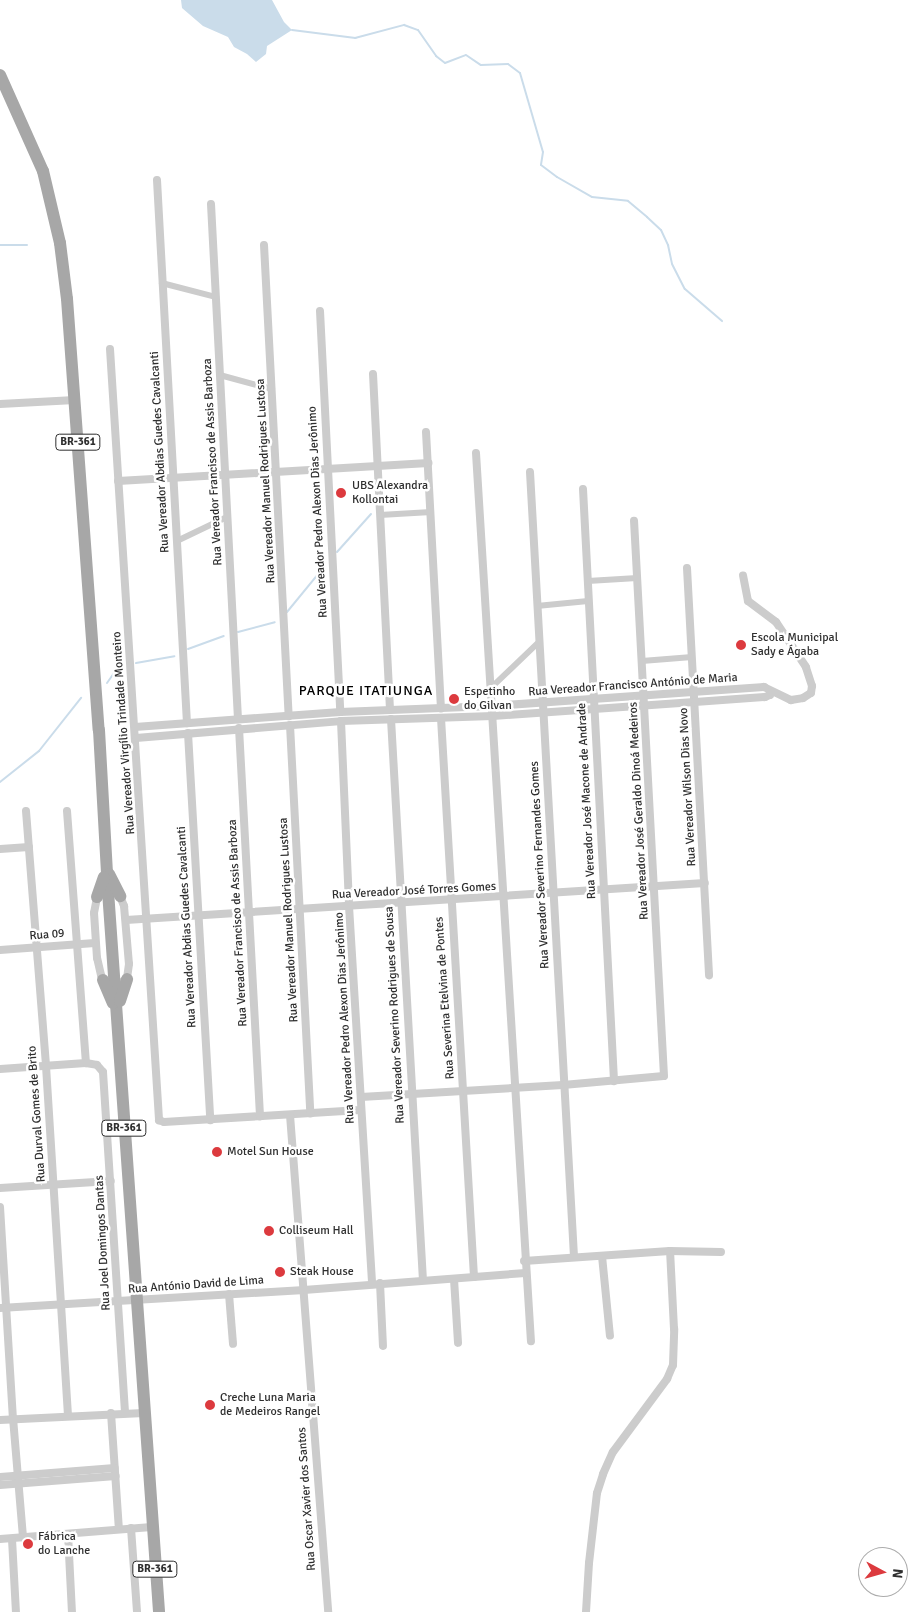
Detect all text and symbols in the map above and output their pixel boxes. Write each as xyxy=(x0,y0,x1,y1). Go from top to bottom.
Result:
street label: Rua Vereador Abdias Guedes Cavalcanti xyxy=(148,351,172,553)
street label: Rua Vereador Francisco de Assis Barboza xyxy=(200,358,226,566)
street label: Rua Vereador Manuel Rodrigues Lustosa xyxy=(253,378,279,584)
street label: Rua Vereador Pedro Alexon Dias Jerônimo xyxy=(305,406,331,618)
road number: BR-361 xyxy=(54,434,102,451)
place label: UBS Alexandra Kollontai xyxy=(352,479,428,507)
marker: UBS Alexandra Kollontai xyxy=(334,486,348,500)
street label: Rua Vereador Virgílio Trindade Monteiro xyxy=(110,631,138,835)
place label: Escola Municipal Sady e Ágaba xyxy=(751,631,838,659)
marker: Escola Municipal Sady e Ágaba xyxy=(735,639,747,651)
street label: Rua Vereador Francisco António de Maria xyxy=(528,671,738,699)
district label: PARQUE ITATIUNGA xyxy=(297,683,435,699)
place label: Espetinho do Gilvan xyxy=(464,685,515,713)
marker: Espetinho do Gilvan xyxy=(448,693,460,705)
street label: Rua Vereador José Macone de Andrade xyxy=(575,702,599,900)
street label: Rua Vereador José Geraldo Dinoá Medeiros xyxy=(626,702,652,920)
street label: Rua Vereador Wilson Dias Novo xyxy=(677,707,699,867)
street label: Rua Vereador Severino Fernandes Gomes xyxy=(527,761,553,969)
street label: Rua Vereador Manuel Rodrigues Lustosa xyxy=(276,817,302,1023)
street label: Rua Vereador Francisco de Assis Barboza xyxy=(225,819,251,1027)
street label: Rua Vereador Abdias Guedes Cavalcanti xyxy=(175,826,199,1028)
street label: Rua Vereador José Torres Gomes xyxy=(332,880,496,902)
street label: Rua Vereador Severino Rodrigues de Sousa xyxy=(382,906,408,1124)
street label: Rua Vereador Pedro Alexon Dias Jerônimo xyxy=(332,912,358,1124)
street label: Rua Severina Etelvina de Pontes xyxy=(432,916,458,1080)
street label: Rua 09 xyxy=(29,926,65,944)
street label: Rua Durval Gomes de Brito xyxy=(25,1045,49,1183)
road number: BR-361 xyxy=(100,1120,148,1136)
place label: Motel Sun House xyxy=(227,1145,314,1159)
marker: Motel Sun House xyxy=(211,1146,223,1158)
street label: Rua Joel Domingos Dantas xyxy=(92,1175,114,1311)
place label: Colliseum Hall xyxy=(279,1224,354,1238)
marker: Colliseum Hall xyxy=(263,1225,275,1237)
place label: Steak House xyxy=(290,1265,354,1279)
marker: Steak House xyxy=(274,1266,286,1278)
street label: Rua António David de Lima xyxy=(128,1273,264,1297)
place label: Creche Luna Maria de Medeiros Rangel xyxy=(220,1391,320,1419)
marker: Creche Luna Maria de Medeiros Rangel xyxy=(204,1399,216,1411)
street label: Rua Oscar Xavier dos Santos xyxy=(295,1427,319,1571)
place label: Fábrica do Lanche xyxy=(38,1530,90,1558)
marker: Fábrica do Lanche xyxy=(22,1538,34,1550)
north arrow xyxy=(858,1547,908,1597)
road number: BR-361 xyxy=(131,1560,179,1578)
text: N xyxy=(888,1568,906,1579)

